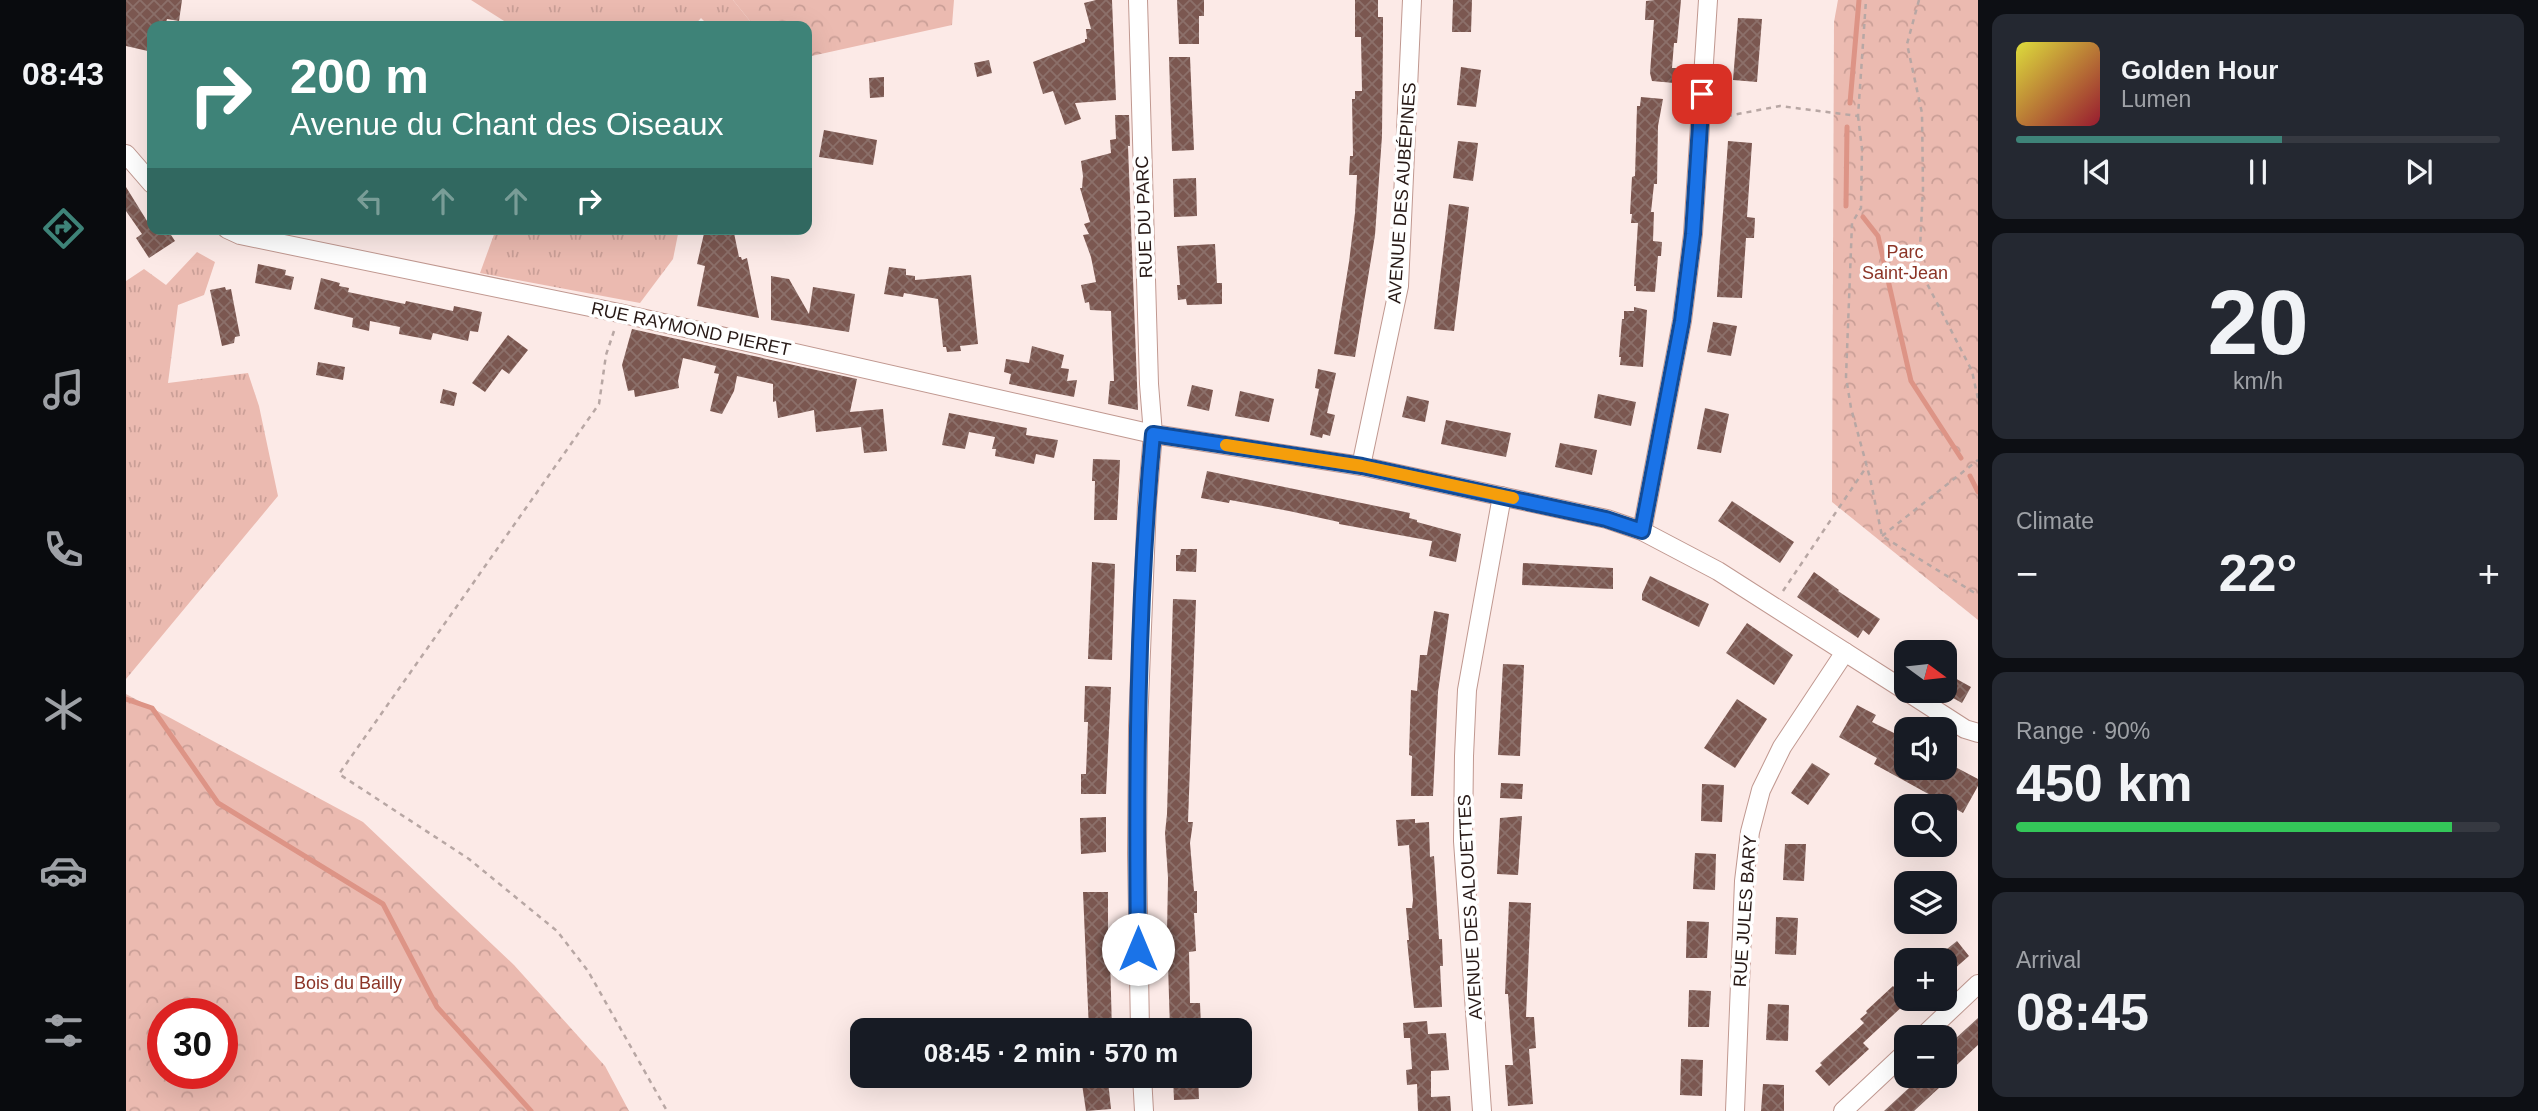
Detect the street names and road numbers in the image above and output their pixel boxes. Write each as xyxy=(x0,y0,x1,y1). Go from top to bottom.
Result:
street label: AVENUE DES AUBÉPINES xyxy=(1384,82,1420,304)
street label: RUE DU PARC xyxy=(1132,155,1156,279)
street label: RUE RAYMOND PIERET xyxy=(589,298,793,360)
street label: AVENUE DES ALOUETTES xyxy=(1454,794,1486,1020)
street label: RUE JULES BARY xyxy=(1730,834,1760,988)

